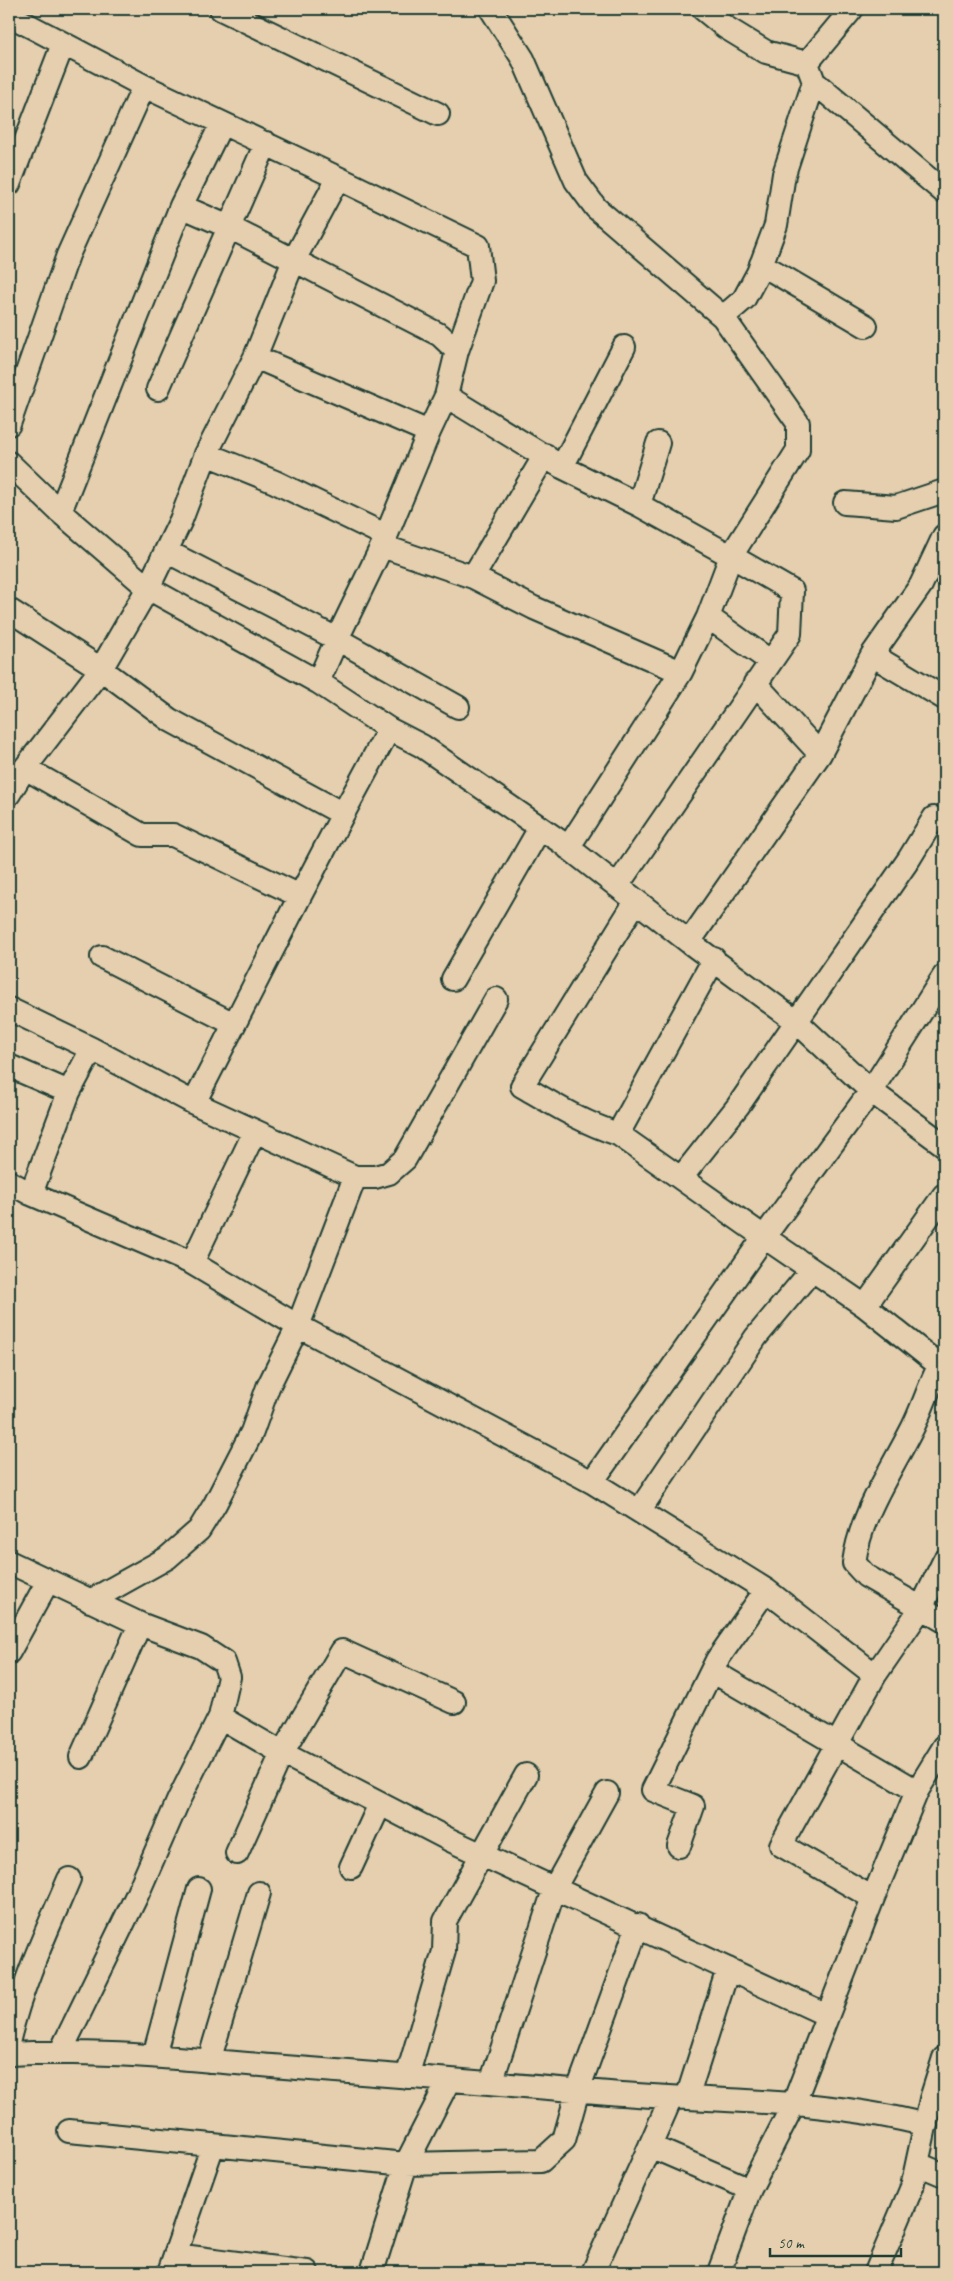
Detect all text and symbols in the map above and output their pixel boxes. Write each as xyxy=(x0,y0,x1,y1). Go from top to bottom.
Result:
scale bar xyxy=(770,2226,902,2258)
text: 50 m xyxy=(778,2234,805,2253)

